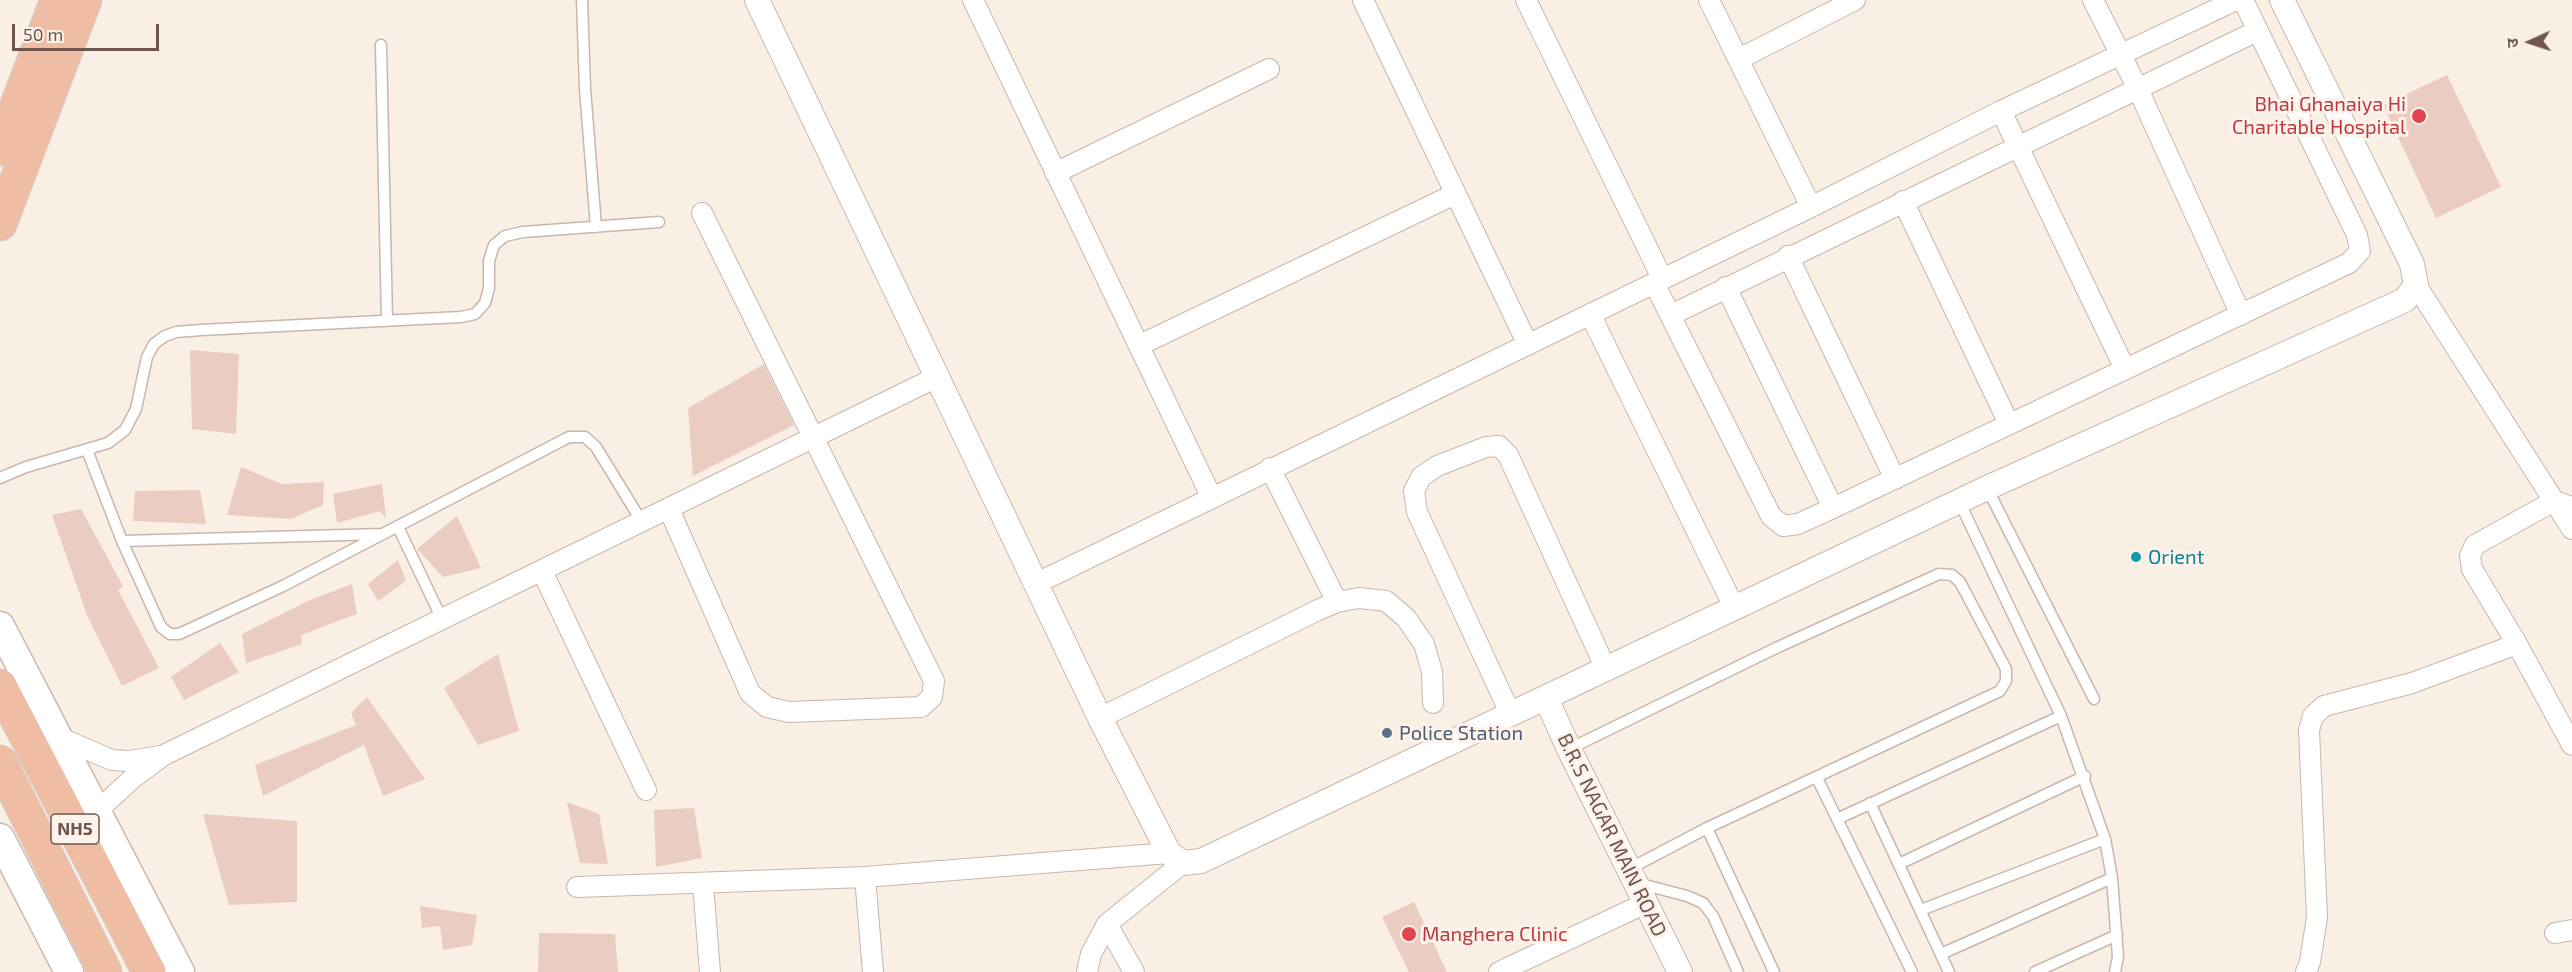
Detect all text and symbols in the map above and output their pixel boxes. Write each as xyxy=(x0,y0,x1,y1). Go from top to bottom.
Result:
scale bar xyxy=(15,12,162,50)
north arrow xyxy=(2500,12,2560,72)
text: 50 m xyxy=(23,23,63,45)
text: उ xyxy=(2502,38,2521,48)
place label: Bhai Ghanaiya Hi Charitable Hospital xyxy=(2232,92,2406,139)
marker: Bhai Ghanaiya Hi Charitable Hospital xyxy=(2410,107,2428,125)
place label: Orient xyxy=(2148,545,2204,569)
marker: Orient xyxy=(2129,550,2143,564)
place label: Police Station xyxy=(1399,721,1523,745)
marker: Police Station xyxy=(1380,726,1394,740)
street label: B.R.S NAGAR MAIN ROAD xyxy=(1552,730,1672,940)
road number: NH5 xyxy=(51,814,99,844)
place label: Manghera Clinic xyxy=(1422,922,1568,946)
marker: Manghera Clinic xyxy=(1400,925,1418,943)

